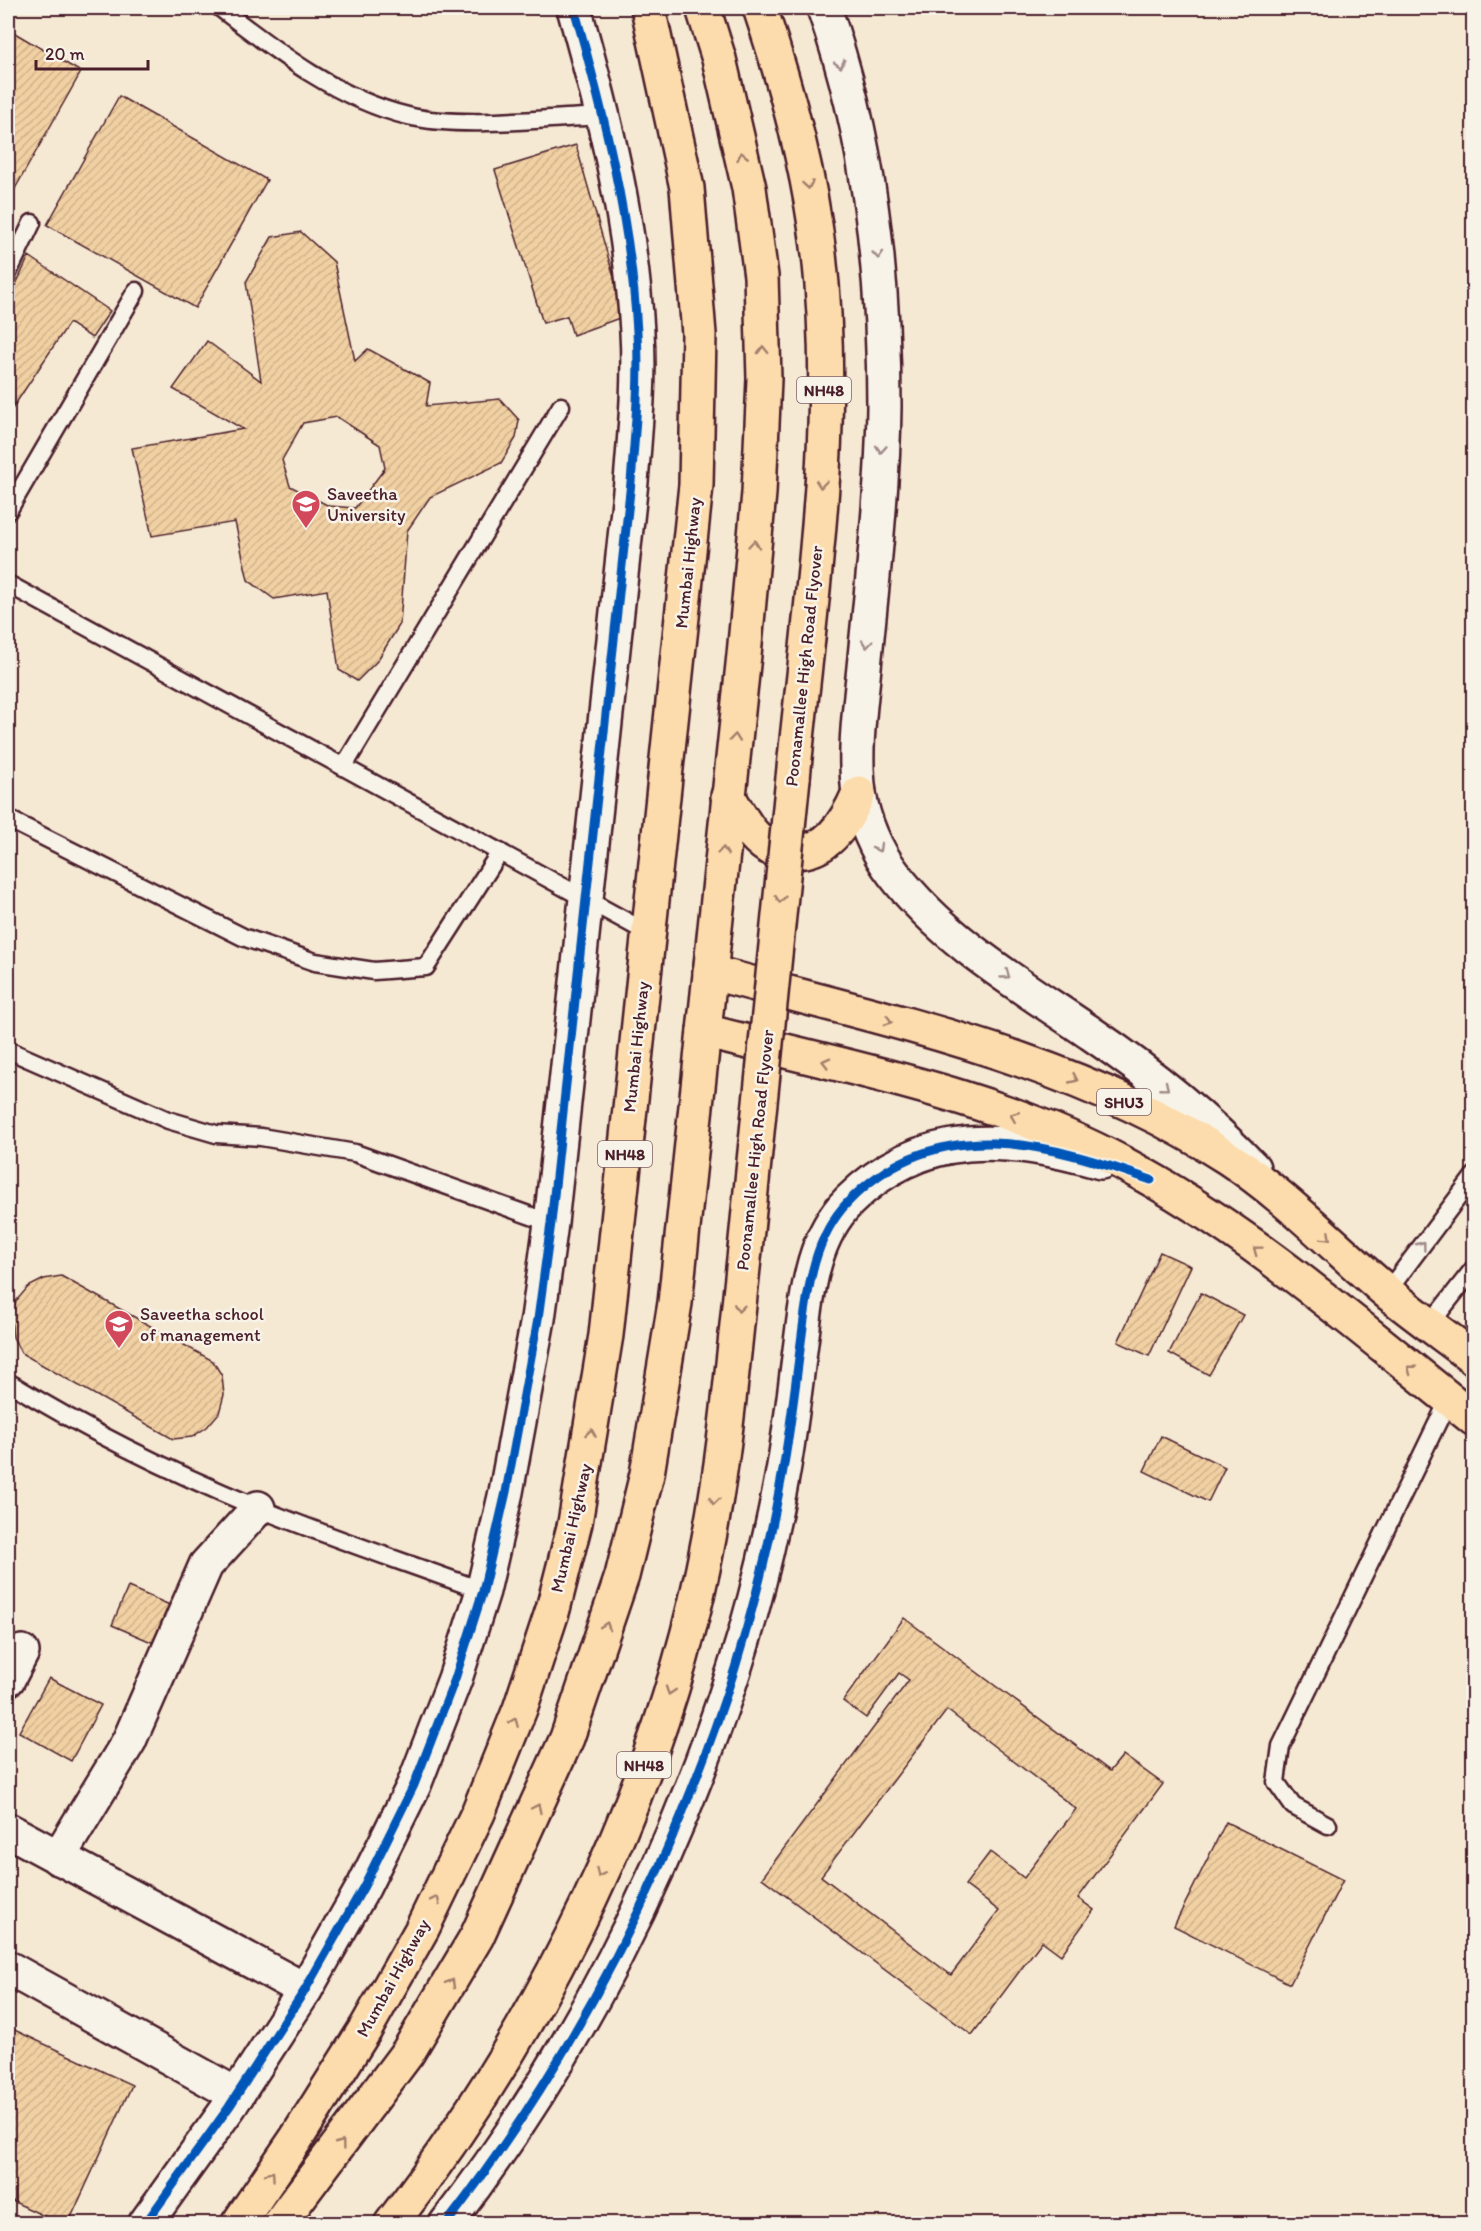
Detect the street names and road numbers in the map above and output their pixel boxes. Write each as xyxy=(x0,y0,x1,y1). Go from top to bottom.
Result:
road number: NH48 xyxy=(797,377,851,403)
street label: Mumbai Highway xyxy=(670,496,706,630)
street label: Poonamallee High Road Flyover xyxy=(780,544,828,788)
street label: Mumbai Highway xyxy=(618,980,654,1114)
street label: Poonamallee High Road Flyover xyxy=(731,1028,779,1272)
road number: SHU3 xyxy=(1097,1089,1151,1115)
road number: NH48 xyxy=(598,1141,652,1167)
street label: Mumbai Highway xyxy=(545,1461,597,1595)
road number: NH48 xyxy=(617,1752,671,1778)
street label: Mumbai Highway xyxy=(351,1915,435,2041)

